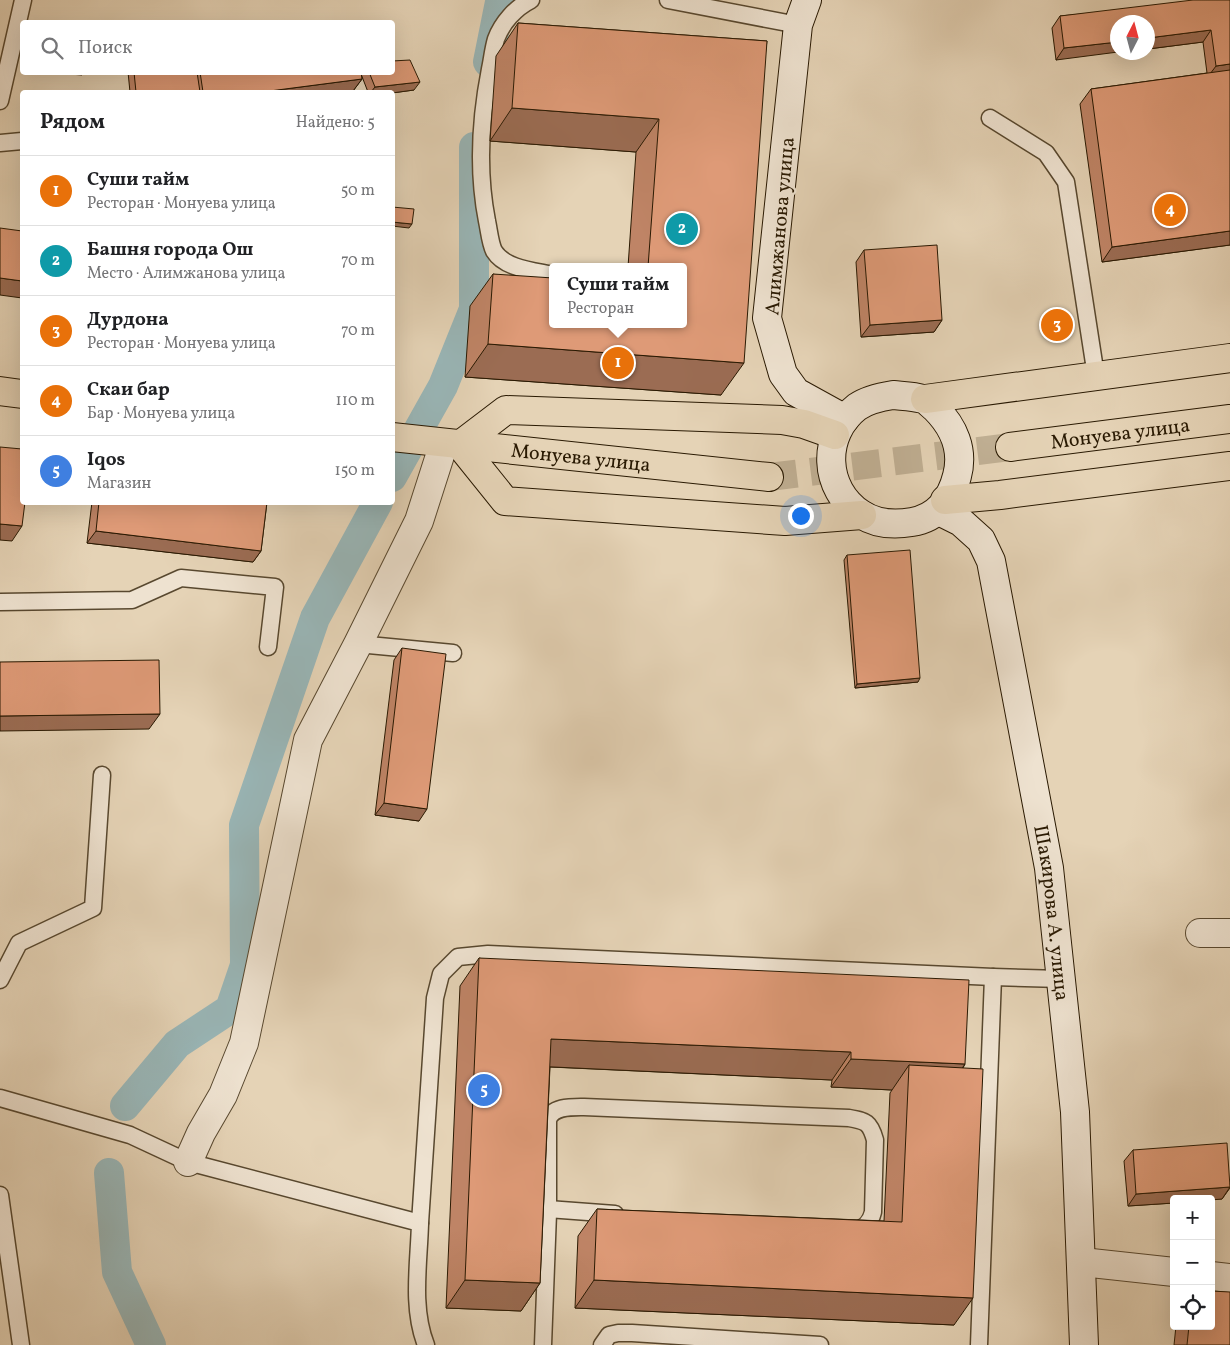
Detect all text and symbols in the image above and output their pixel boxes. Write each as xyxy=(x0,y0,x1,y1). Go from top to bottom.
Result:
north arrow xyxy=(1110,15,1155,60)
search box xyxy=(20,20,395,75)
icon: search xyxy=(38,34,66,62)
text: Поиск xyxy=(78,35,132,61)
text: Рядом xyxy=(40,108,105,137)
text: Найдено: 5 xyxy=(296,112,375,134)
street label: Алимжанова улица xyxy=(759,136,803,316)
text: Суши тайм xyxy=(87,167,189,193)
text: 1 xyxy=(53,180,59,202)
text: 50 m xyxy=(341,180,375,202)
pin: 4 xyxy=(1154,191,1186,229)
text: Ресторан · Монуева улица xyxy=(87,193,276,215)
pin: 2 xyxy=(666,210,698,248)
text: Башня города Ош xyxy=(87,237,253,263)
text: 2 xyxy=(52,250,60,272)
text: 70 m xyxy=(341,250,375,272)
text: Место · Алимжанова улица xyxy=(87,263,285,285)
popup xyxy=(549,263,687,328)
text: Суши тайм xyxy=(567,272,669,298)
text: Ресторан xyxy=(567,298,634,320)
pin: 3 xyxy=(1041,306,1073,344)
text: Дурдона xyxy=(87,307,169,333)
text: 3 xyxy=(52,320,60,342)
text: 70 m xyxy=(341,320,375,342)
text: Ресторан · Монуева улица xyxy=(87,333,276,355)
pin: 1 xyxy=(602,344,634,382)
text: Скаи бар xyxy=(87,377,170,403)
text: 4 xyxy=(51,390,61,412)
text: 110 m xyxy=(336,390,375,412)
text: Бар · Монуева улица xyxy=(87,403,235,425)
street label: Монуева улица xyxy=(1049,412,1192,458)
street label: Монуева улица xyxy=(510,438,652,480)
text: Iqos xyxy=(87,447,125,473)
text: 5 xyxy=(52,460,60,482)
text: 150 m xyxy=(334,460,375,482)
text: Магазин xyxy=(87,473,151,495)
your location xyxy=(788,503,814,529)
street label: Шакирова А. улица xyxy=(1025,823,1075,1002)
pin: 5 xyxy=(468,1071,500,1109)
map controls xyxy=(1170,1195,1215,1330)
button: + xyxy=(1170,1195,1215,1240)
button: − xyxy=(1170,1240,1215,1285)
button: locate xyxy=(1170,1285,1215,1330)

